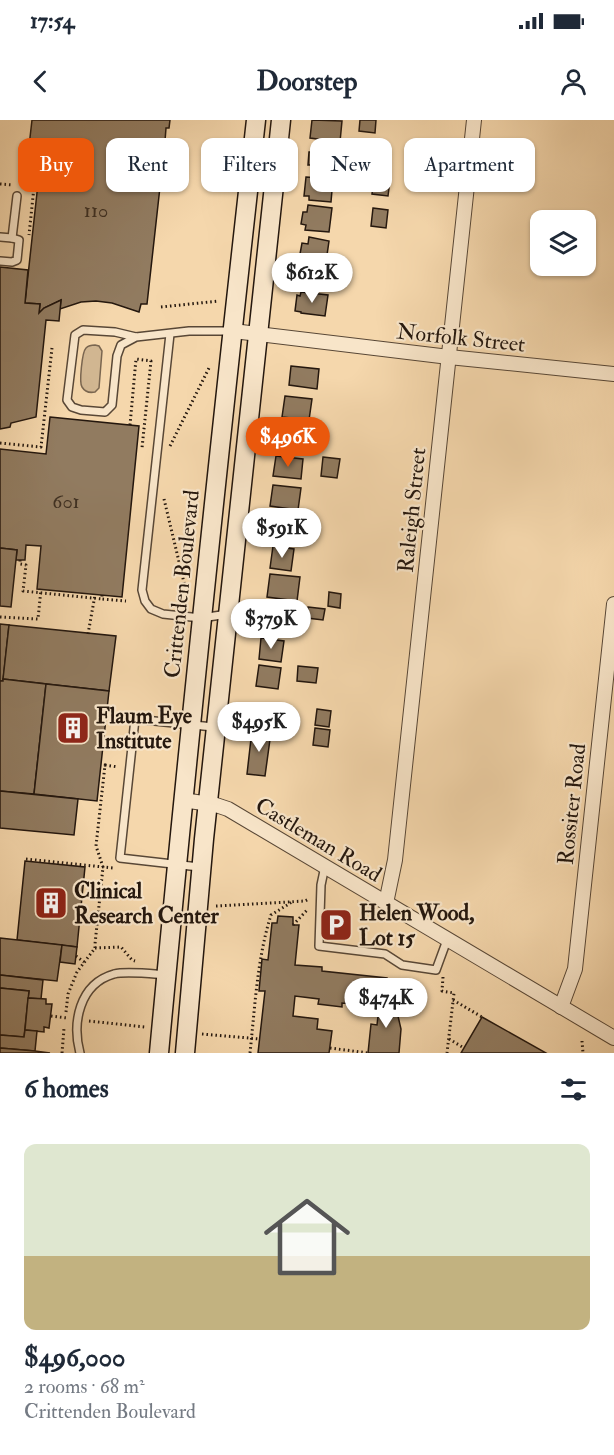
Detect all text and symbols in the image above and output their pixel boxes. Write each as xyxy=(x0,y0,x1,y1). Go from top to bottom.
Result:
text: 17:54 xyxy=(30,7,74,35)
icon: back xyxy=(24,65,57,98)
text: Doorstep xyxy=(257,65,358,98)
icon: person xyxy=(557,65,590,98)
chip: Buy xyxy=(18,138,94,192)
chip: Rent xyxy=(106,138,189,192)
chip: Filters xyxy=(201,138,298,192)
chip: New xyxy=(310,138,392,192)
chip: Apartment xyxy=(404,138,535,192)
house number: 110 xyxy=(84,198,108,223)
map controls xyxy=(530,210,596,276)
button: layers xyxy=(530,210,596,276)
pin: $612K xyxy=(270,253,354,304)
text: $612K xyxy=(286,260,338,285)
street label: Norfolk Street xyxy=(395,317,527,359)
pin: $496K xyxy=(246,417,330,468)
text: $496K xyxy=(260,424,316,449)
street label: Raleigh Street xyxy=(392,446,432,574)
street label: Crittenden Boulevard xyxy=(158,488,206,680)
house number: 601 xyxy=(52,489,80,514)
pin: $591K xyxy=(240,508,324,559)
text: $591K xyxy=(256,515,308,540)
pin: $379K xyxy=(229,599,313,650)
text: $379K xyxy=(245,606,297,631)
place label: Flaum Eye Institute xyxy=(96,702,193,755)
pin: $495K xyxy=(217,702,301,753)
text: $495K xyxy=(231,709,287,734)
building icon: Flaum Eye Institute xyxy=(55,710,91,746)
street label: Rossiter Road xyxy=(552,742,592,866)
street label: Castleman Road xyxy=(250,791,387,889)
place label: Clinical Research Center xyxy=(74,877,220,930)
building icon: Clinical Research Center xyxy=(33,885,69,921)
place label: Helen Wood, Lot 15 xyxy=(359,899,474,952)
parking icon: Helen Wood, Lot 15 xyxy=(318,907,354,943)
pin: $474K xyxy=(344,978,428,1029)
text: $474K xyxy=(358,985,414,1010)
text: 6 homes xyxy=(24,1073,109,1105)
icon: filters xyxy=(557,1073,590,1106)
icon: home xyxy=(253,1183,361,1291)
text: $496,000 xyxy=(24,1342,125,1374)
text: 2 rooms · 68 m² xyxy=(24,1374,145,1399)
text: Crittenden Boulevard xyxy=(24,1399,196,1424)

